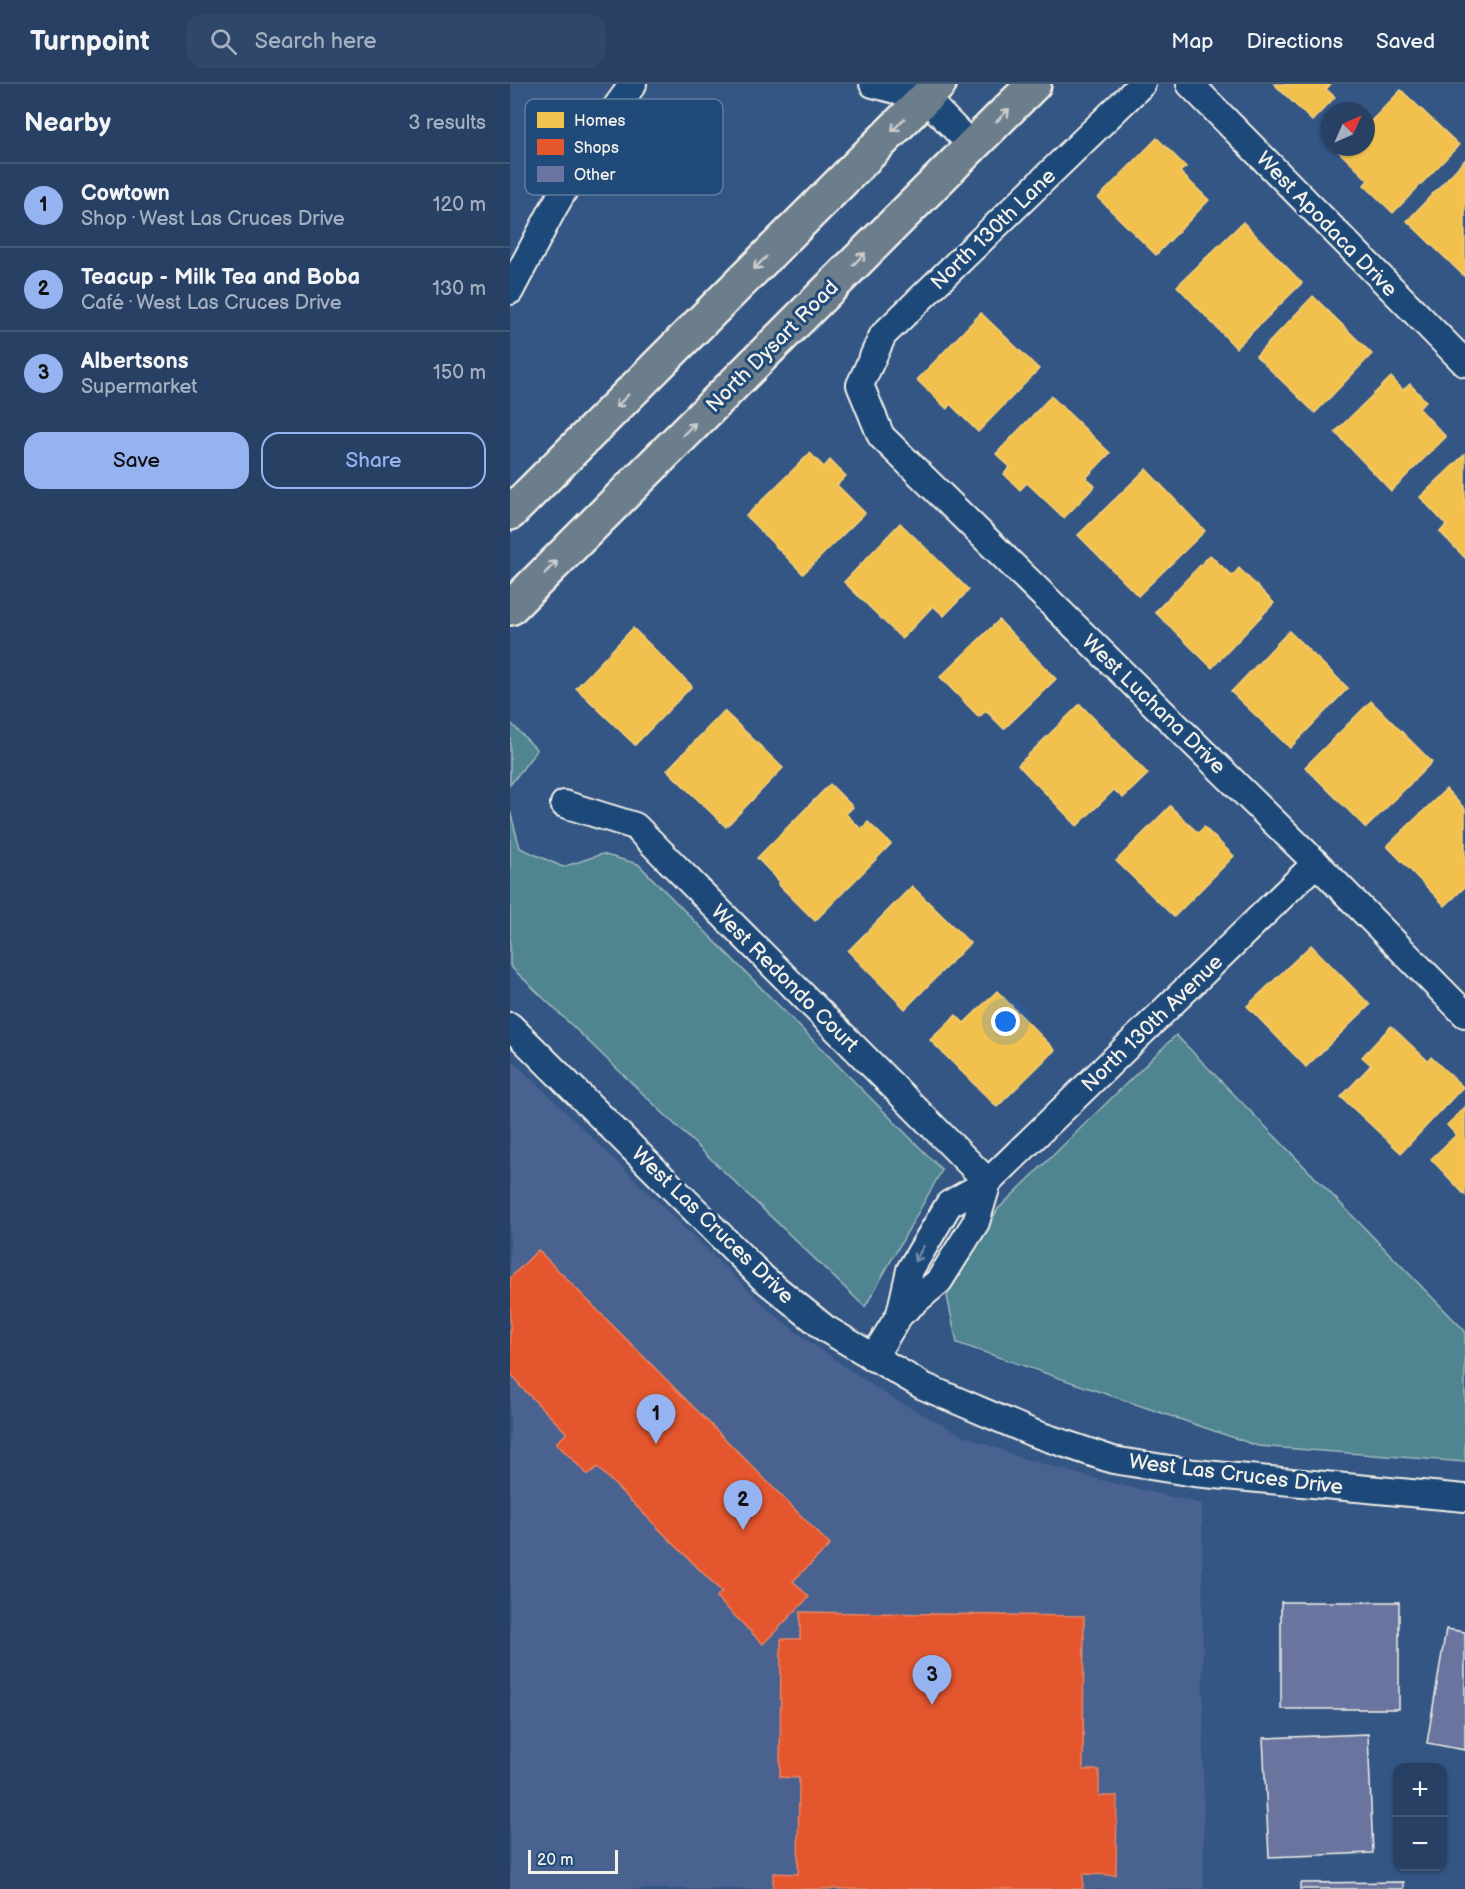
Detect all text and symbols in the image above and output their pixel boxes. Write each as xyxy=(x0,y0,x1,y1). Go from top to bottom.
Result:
search box xyxy=(186,14,606,68)
text: Turnpoint xyxy=(30,25,150,58)
icon: search xyxy=(207,25,240,58)
text: Search here xyxy=(255,28,377,55)
text: Map xyxy=(1171,29,1214,54)
text: Directions xyxy=(1247,29,1343,54)
text: Saved xyxy=(1376,29,1435,54)
legend xyxy=(525,99,723,195)
north arrow xyxy=(1321,102,1375,156)
text: Nearby xyxy=(24,108,111,139)
one-way arrow xyxy=(995,108,1010,123)
text: 3 results xyxy=(408,111,486,135)
text: Homes xyxy=(574,112,626,131)
one-way arrow xyxy=(891,118,905,133)
text: Shops xyxy=(574,139,619,158)
street label: West Apodaca Drive xyxy=(1251,147,1402,302)
street label: North 130th Lane xyxy=(926,163,1061,295)
text: Other xyxy=(574,166,615,185)
text: Cowtown xyxy=(81,180,170,207)
text: 1 xyxy=(39,193,48,217)
text: 120 m xyxy=(433,193,486,217)
text: Shop · West Las Cruces Drive xyxy=(81,207,345,231)
one-way arrow xyxy=(852,251,867,266)
one-way arrow xyxy=(753,256,767,271)
text: Teacup - Milk Tea and Boba xyxy=(81,264,360,291)
street label: North Dysart Road xyxy=(701,275,844,418)
text: 2 xyxy=(38,277,49,301)
text: 130 m xyxy=(432,277,486,301)
text: Café · West Las Cruces Drive xyxy=(81,291,342,315)
text: Albertsons xyxy=(81,348,189,375)
text: 3 xyxy=(38,361,49,385)
text: 150 m xyxy=(433,361,486,385)
text: Supermarket xyxy=(81,375,197,399)
one-way arrow xyxy=(615,393,629,408)
one-way arrow xyxy=(682,421,697,436)
button: Save xyxy=(24,432,249,489)
button: Share xyxy=(261,432,486,489)
one-way arrow xyxy=(544,559,559,574)
street label: West Luchana Drive xyxy=(1077,629,1231,779)
street label: West Redondo Court xyxy=(706,899,864,1058)
street label: North 130th Avenue xyxy=(1076,949,1228,1097)
your location xyxy=(991,1007,1020,1036)
street label: West Las Cruces Drive xyxy=(626,1141,799,1309)
one-way arrow xyxy=(912,1245,924,1262)
pin: 1 xyxy=(636,1394,676,1444)
street label: West Las Cruces Drive xyxy=(1127,1449,1344,1500)
pin: 2 xyxy=(724,1480,762,1530)
pin: 3 xyxy=(912,1656,952,1705)
map controls xyxy=(1393,1763,1447,1871)
button: + xyxy=(1393,1763,1447,1817)
button: − xyxy=(1393,1817,1447,1871)
scale bar xyxy=(528,1847,618,1874)
text: 20 m xyxy=(537,1851,573,1870)

